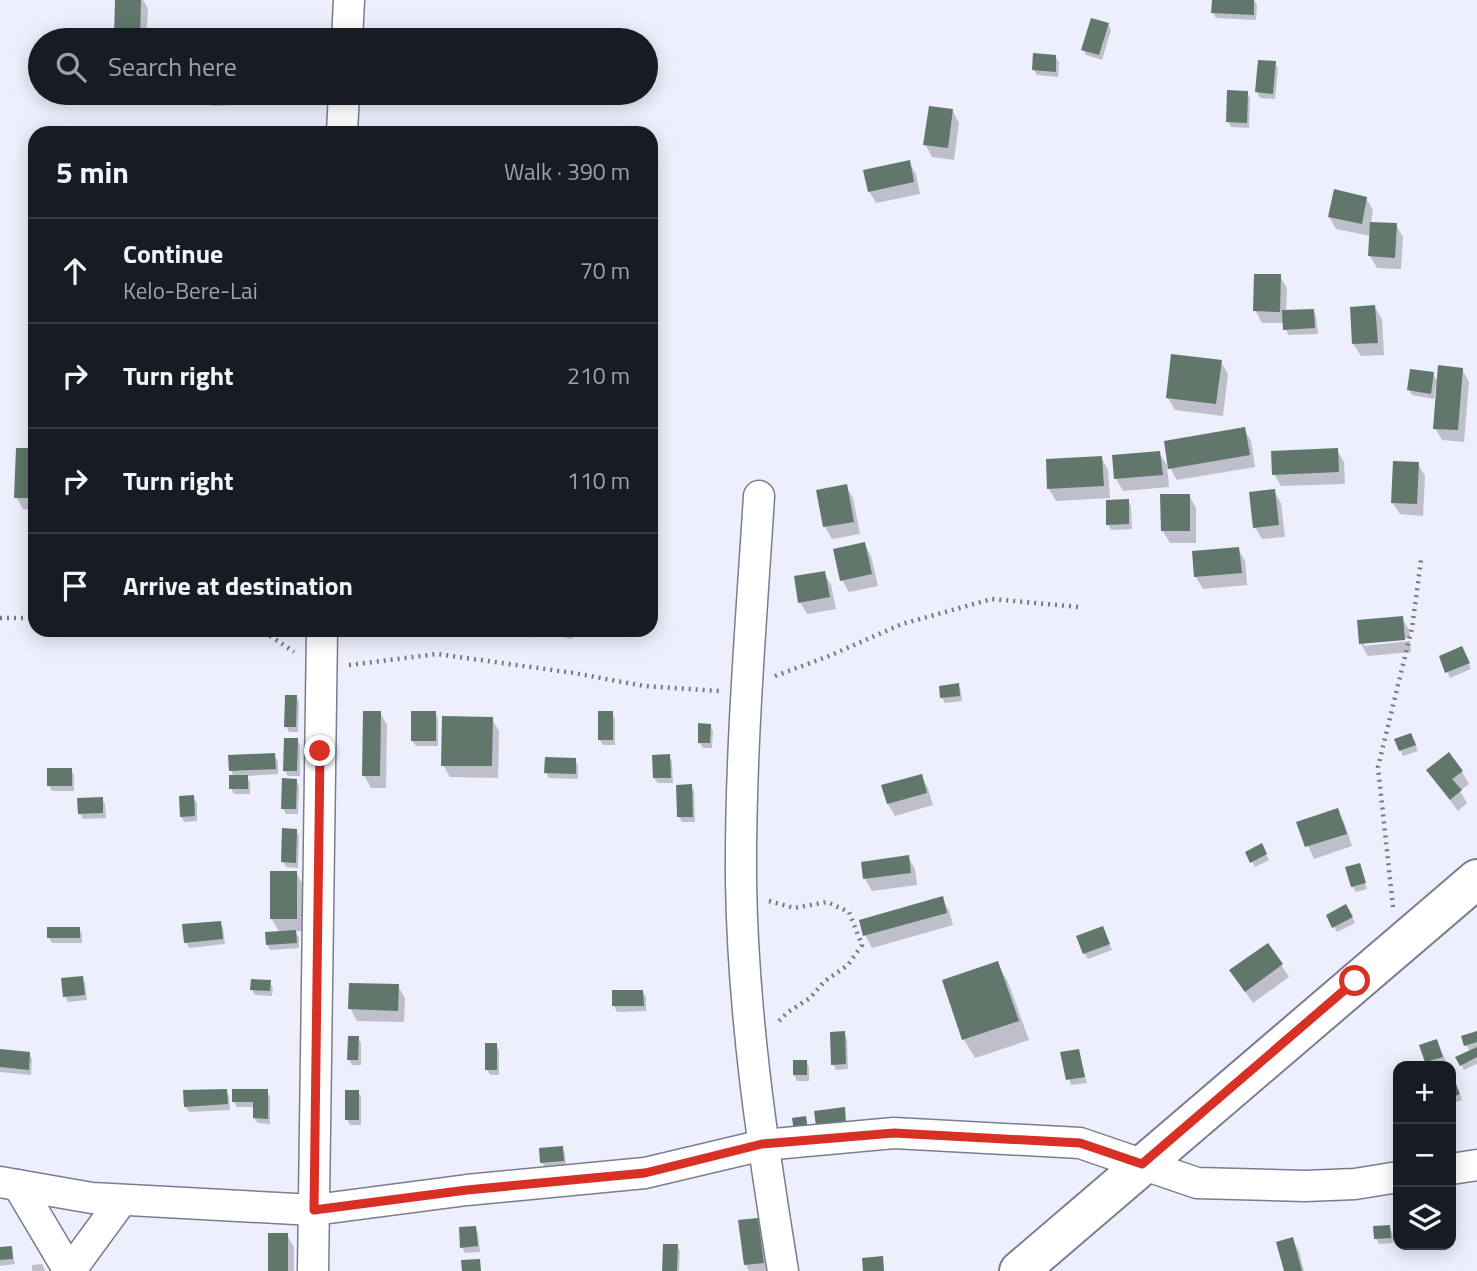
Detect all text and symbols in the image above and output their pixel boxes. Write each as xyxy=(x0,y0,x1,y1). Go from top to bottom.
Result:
search box xyxy=(28,28,658,105)
text: Search here xyxy=(108,47,237,86)
icon: search xyxy=(52,48,90,86)
text: 5 min xyxy=(56,149,129,195)
text: Walk · 390 m xyxy=(504,154,630,189)
text: Continue xyxy=(123,234,223,273)
icon: ahead xyxy=(56,252,94,290)
text: 70 m xyxy=(580,253,630,288)
text: Kelo-Bere-Lai xyxy=(123,273,258,308)
text: Turn right xyxy=(123,356,234,395)
icon: right xyxy=(56,357,94,395)
text: 210 m xyxy=(567,358,630,393)
text: Turn right xyxy=(123,461,234,500)
icon: right xyxy=(56,462,94,500)
text: 110 m xyxy=(567,463,630,498)
text: Arrive at destination xyxy=(123,566,353,605)
icon: arrive xyxy=(56,567,94,605)
route end xyxy=(304,735,335,766)
route start xyxy=(1339,965,1370,996)
map controls xyxy=(1393,1061,1456,1250)
button: + xyxy=(1393,1061,1456,1124)
button: − xyxy=(1393,1124,1456,1187)
button: layers xyxy=(1393,1187,1456,1250)

